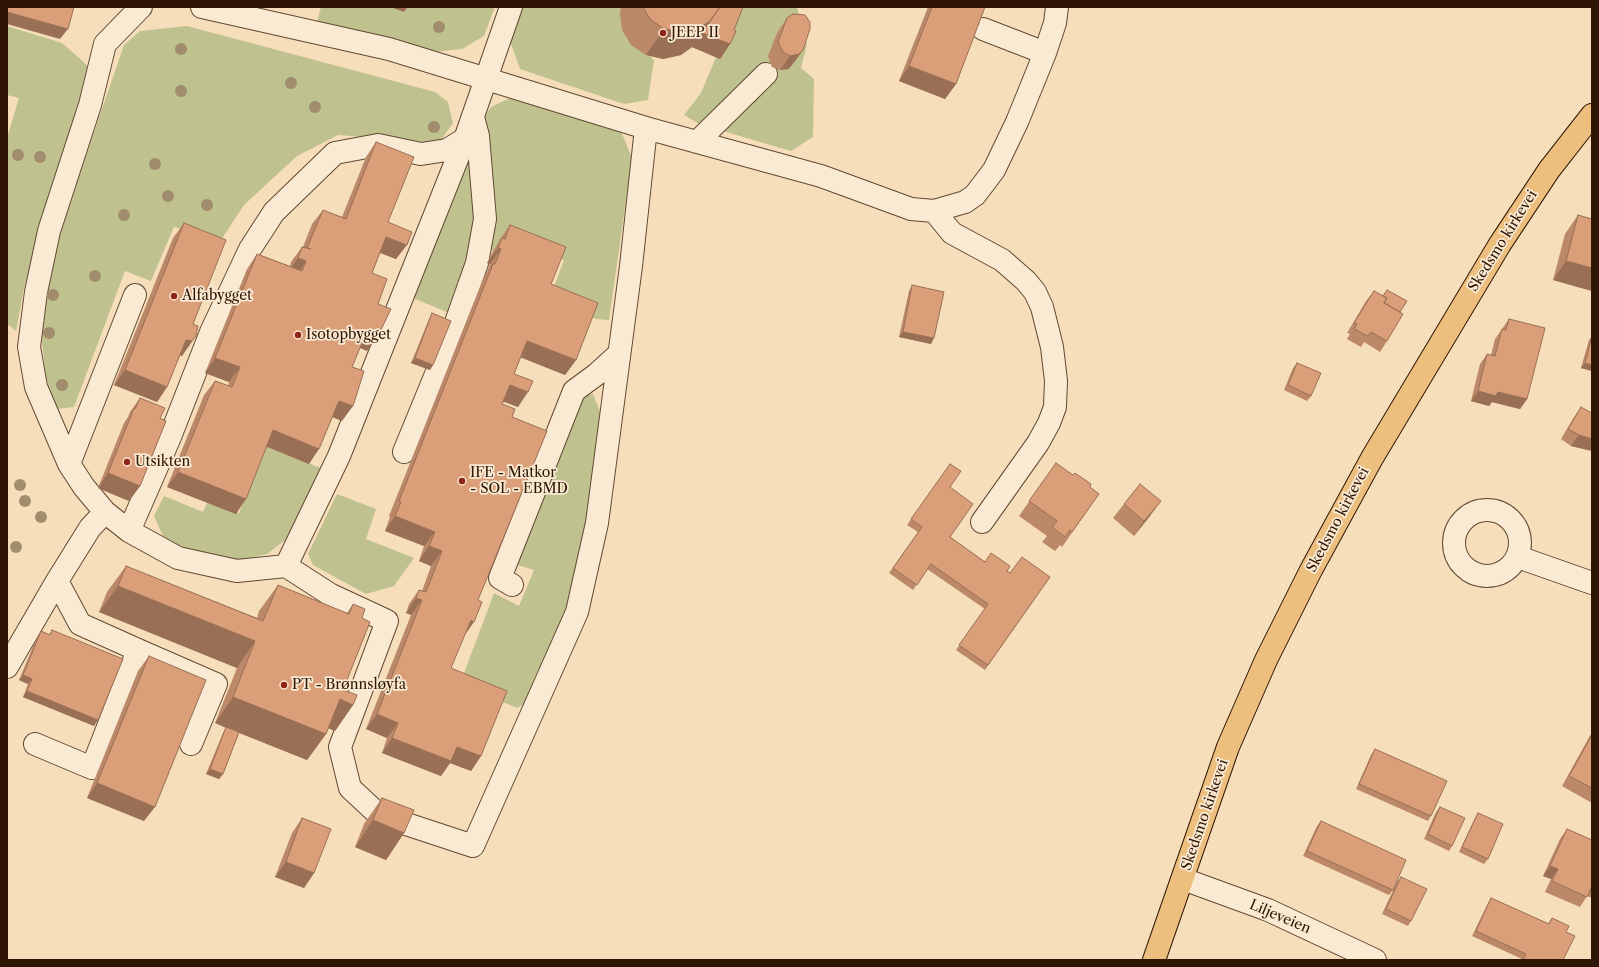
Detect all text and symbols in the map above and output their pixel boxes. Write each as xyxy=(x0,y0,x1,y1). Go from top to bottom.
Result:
place label: JEEP II xyxy=(671,25,719,41)
marker: JEEP II xyxy=(658,28,668,38)
street label: Skedsmo kirkevei xyxy=(1465,187,1541,295)
place label: Alfabygget xyxy=(182,288,252,304)
marker: Alfabygget xyxy=(169,291,179,301)
place label: Isotopbygget xyxy=(306,327,391,343)
marker: Isotopbygget xyxy=(293,330,303,340)
place label: Utsikten xyxy=(135,454,190,470)
marker: Utsikten xyxy=(122,457,132,467)
place label: IFE - Matkor - SOL - EBMD xyxy=(470,465,568,498)
street label: Skedsmo kirkevei xyxy=(1303,465,1373,575)
marker: IFE - Matkor - SOL - EBMD xyxy=(457,476,467,486)
place label: PT - Brønnsløyfa xyxy=(292,677,406,693)
marker: PT - Brønnsløyfa xyxy=(279,680,289,690)
street label: Skedsmo kirkevei xyxy=(1178,757,1232,873)
street label: Liljeveien xyxy=(1247,897,1313,937)

